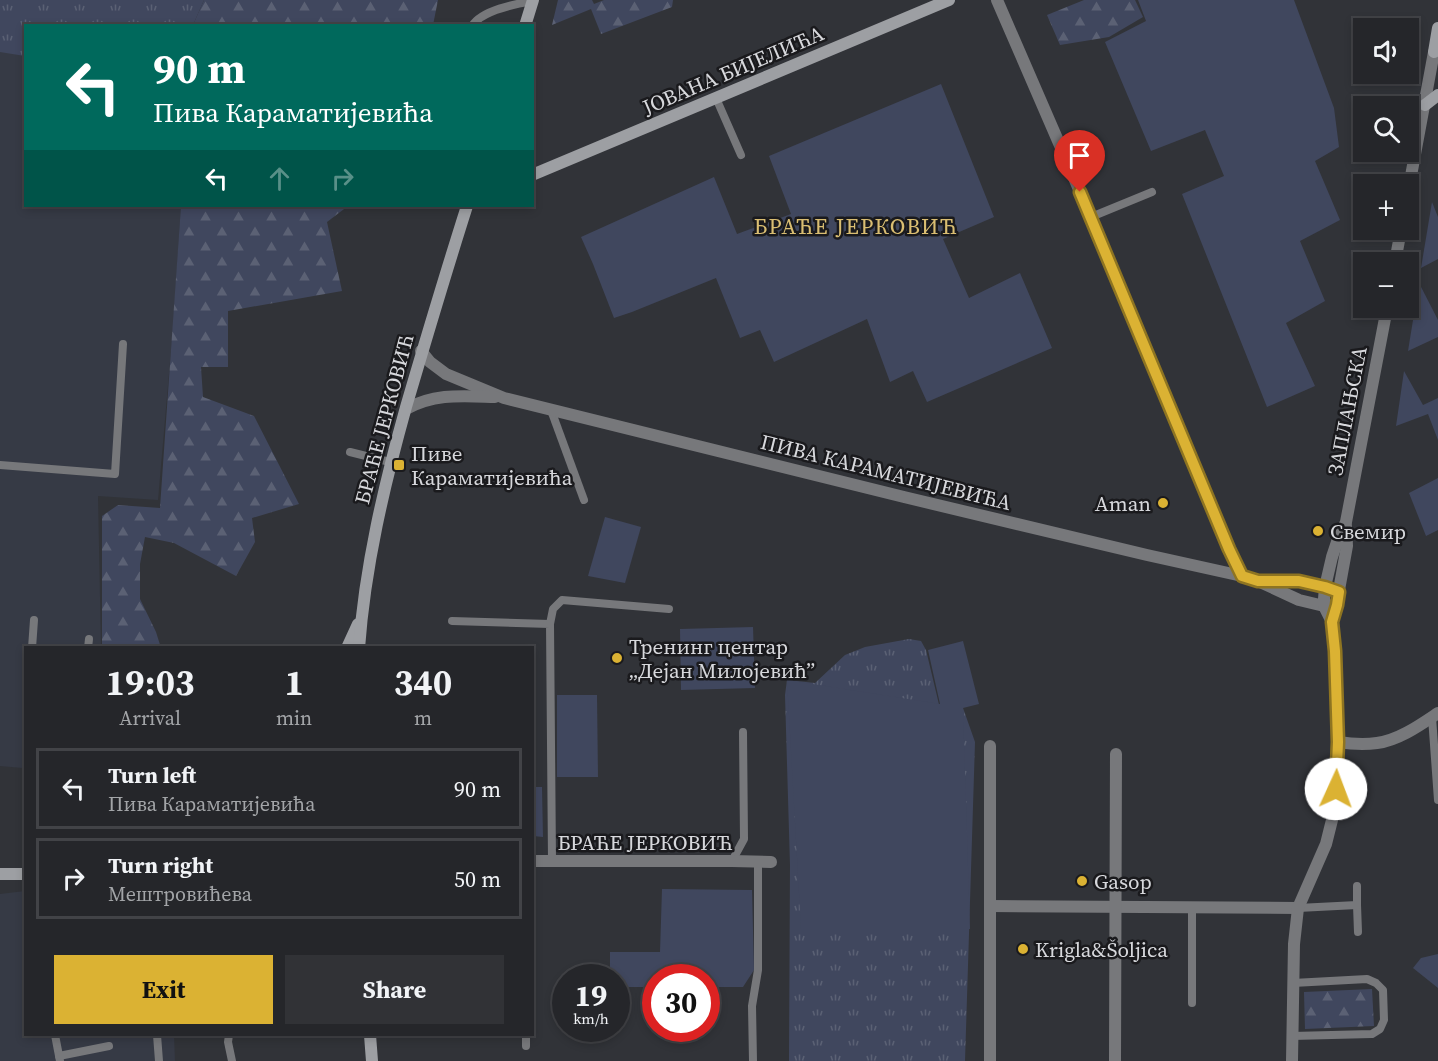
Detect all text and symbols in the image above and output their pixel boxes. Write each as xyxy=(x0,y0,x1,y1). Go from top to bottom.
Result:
map controls xyxy=(1353,18,1419,318)
button: sound xyxy=(1353,18,1419,84)
street label: ЈОВАНА БИЈЕЛИЋА xyxy=(637,19,828,122)
text: 90 m xyxy=(153,39,246,97)
icon: left xyxy=(54,48,132,126)
text: Пива Караматијевића xyxy=(153,94,433,131)
button: search xyxy=(1353,96,1419,162)
pin xyxy=(1054,130,1105,192)
icon: arrive xyxy=(1063,139,1096,172)
icon: left xyxy=(200,162,233,195)
icon: ahead xyxy=(263,162,296,195)
icon: right xyxy=(326,162,359,195)
button: + xyxy=(1353,174,1419,240)
district label: БРАЋЕ ЈЕРКОВИЋ xyxy=(754,211,958,241)
button: − xyxy=(1353,252,1419,318)
street label: БРАЋЕ ЈЕРКОВИЋ xyxy=(347,331,421,507)
street label: ЗАПЛАЊСКА xyxy=(1320,344,1374,478)
street label: ПИВА КАРАМАТИЈЕВИЋА xyxy=(758,427,1014,517)
place label: Пиве Караматијевића xyxy=(411,439,573,492)
marker: Пиве Караматијевића xyxy=(392,458,406,472)
place label: Aman xyxy=(1095,489,1151,518)
marker: Aman xyxy=(1156,496,1170,510)
place label: Свемир xyxy=(1330,517,1406,546)
marker: Свемир xyxy=(1311,524,1325,538)
place label: Тренинг центар „Дејан Милојевић” xyxy=(629,632,815,685)
marker: Тренинг центар „Дејан Милојевић” xyxy=(610,651,624,665)
text: 19:03 xyxy=(106,658,194,707)
text: 1 xyxy=(284,658,304,707)
text: 340 xyxy=(394,658,452,707)
text: Arrival xyxy=(119,704,181,732)
text: min xyxy=(276,704,312,732)
text: m xyxy=(414,704,432,732)
position arrow xyxy=(1304,757,1368,821)
text: Turn left xyxy=(108,760,196,790)
icon: left xyxy=(57,772,90,805)
text: 90 m xyxy=(454,774,501,804)
text: Пива Караматијевића xyxy=(108,790,315,818)
street label: БРАЋЕ ЈЕРКОВИЋ xyxy=(557,828,733,857)
text: Turn right xyxy=(108,850,213,880)
icon: right xyxy=(57,862,90,895)
text: 50 m xyxy=(454,864,501,894)
place label: Gasop xyxy=(1094,867,1152,896)
marker: Gasop xyxy=(1075,874,1089,888)
text: Мештровићева xyxy=(108,880,252,908)
place label: Krigla&Šoljica xyxy=(1035,935,1168,964)
marker: Krigla&Šoljica xyxy=(1016,942,1030,956)
button: Exit xyxy=(54,955,273,1024)
button: Share xyxy=(285,955,504,1024)
speed limit sign: 30 xyxy=(642,964,720,1042)
text: 19 xyxy=(575,975,607,1016)
text: km/h xyxy=(573,1008,609,1029)

